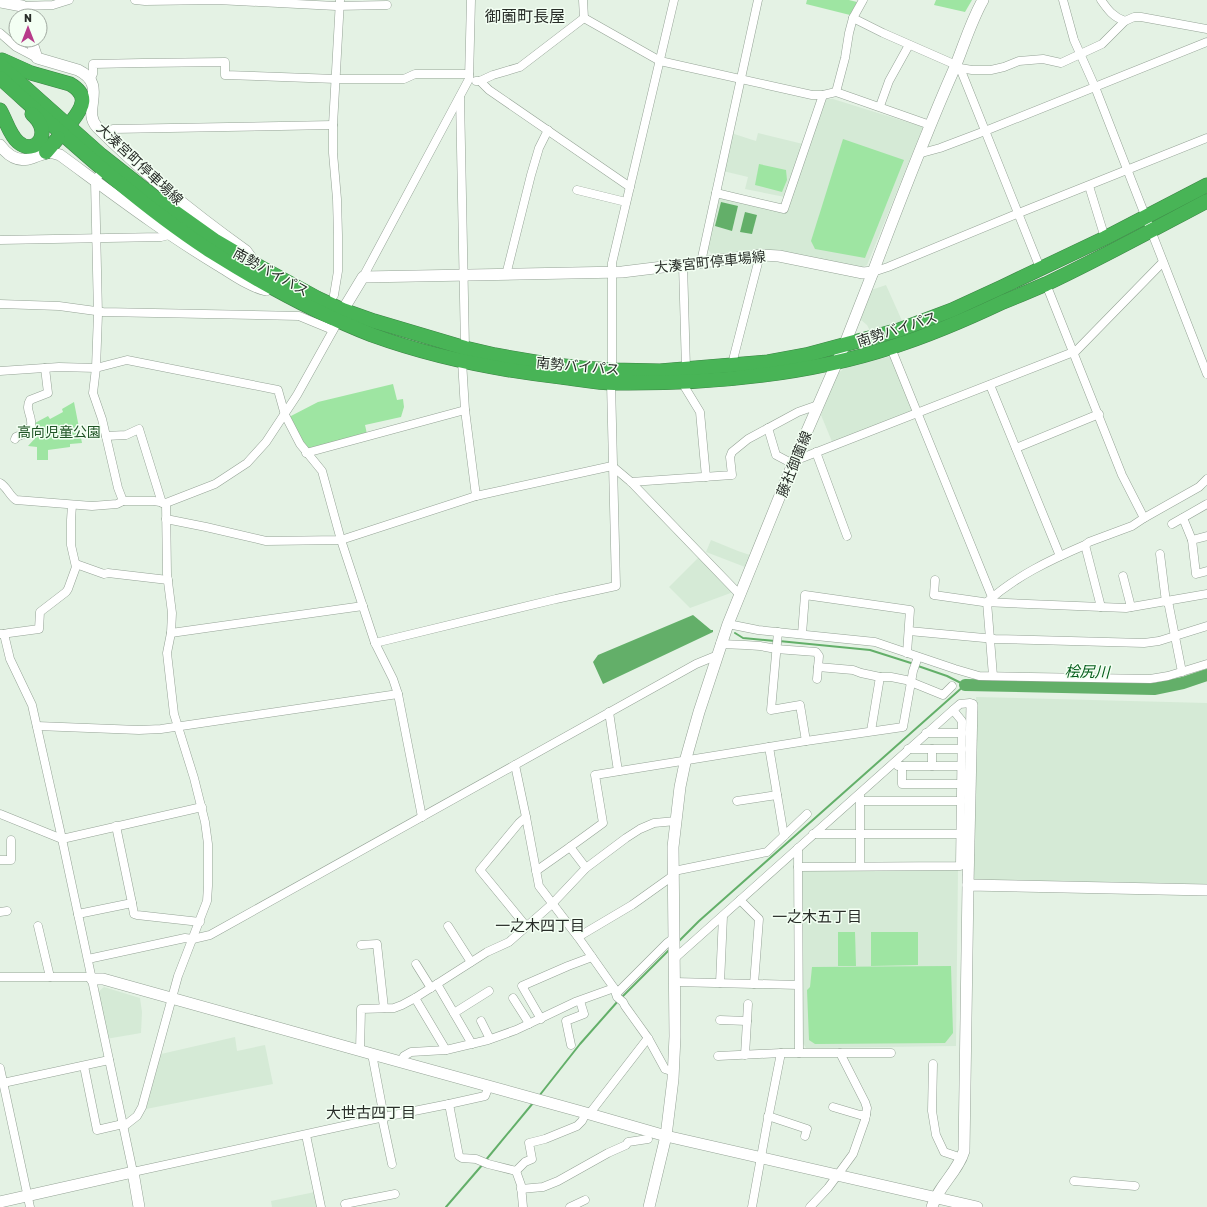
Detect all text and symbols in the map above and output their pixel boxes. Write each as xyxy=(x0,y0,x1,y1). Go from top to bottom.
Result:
district label: 御薗町長屋 xyxy=(485,7,565,26)
north arrow xyxy=(8,8,48,48)
text: N xyxy=(24,12,32,25)
street label: 大湊宮町停車場線 xyxy=(93,120,186,209)
street label: 南勢バイパス xyxy=(230,245,311,300)
street label: 大湊宮町停車場線 xyxy=(653,248,767,277)
street label: 南勢バイパス xyxy=(855,308,940,350)
street label: 南勢バイパス xyxy=(536,354,620,379)
park label: 高向児童公園 xyxy=(17,424,101,441)
street label: 藤社御薗線 xyxy=(773,429,815,500)
water label: 桧尻川 xyxy=(1064,663,1112,681)
district label: 一之木五丁目 xyxy=(772,908,862,926)
district label: 一之木四丁目 xyxy=(495,917,585,935)
district label: 大世古四丁目 xyxy=(326,1104,416,1122)

